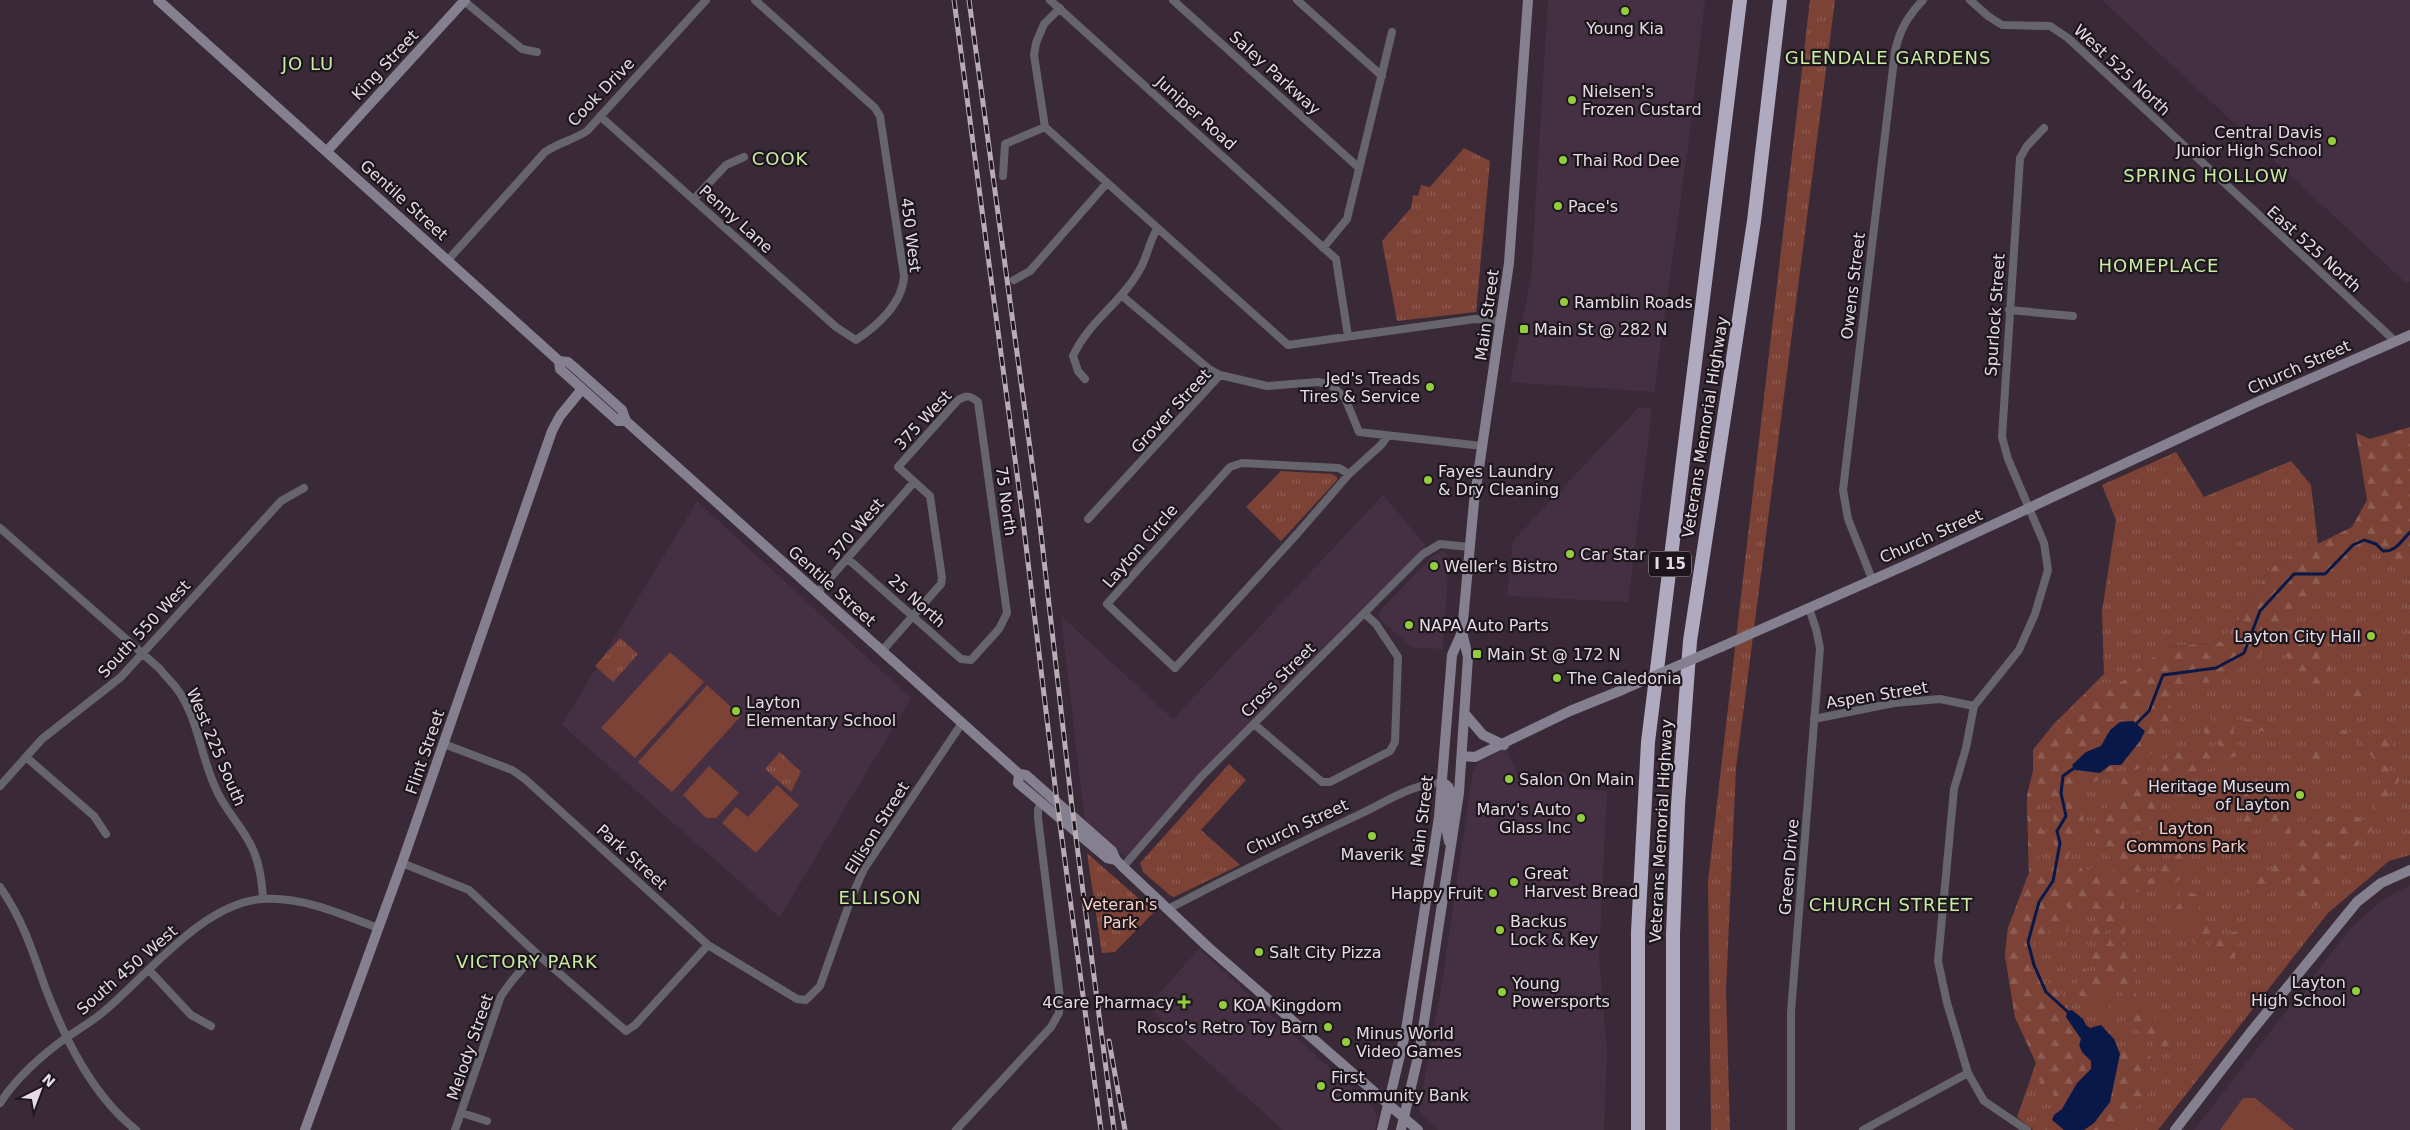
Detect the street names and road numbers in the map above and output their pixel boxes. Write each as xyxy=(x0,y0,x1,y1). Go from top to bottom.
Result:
street label: West 525 North xyxy=(2070,20,2174,120)
street label: King Street xyxy=(348,26,422,104)
street label: Saley Parkway xyxy=(1226,27,1324,119)
street label: Cook Drive xyxy=(564,54,638,130)
street label: Juniper Road xyxy=(1151,71,1240,154)
street label: Gentile Street xyxy=(356,156,452,244)
street label: Penny Lane xyxy=(695,181,777,257)
street label: 450 West xyxy=(897,197,925,273)
street label: East 525 North xyxy=(2263,202,2365,296)
street label: Owens Street xyxy=(1837,231,1869,341)
street label: Spurlock Street xyxy=(1981,253,2009,377)
street label: Main Street xyxy=(1471,268,1503,362)
street label: Veterans Memorial Highway xyxy=(1678,315,1732,539)
street label: Church Street xyxy=(2245,336,2353,398)
street label: Grover Street xyxy=(1127,365,1215,457)
street label: 375 West xyxy=(890,386,956,454)
street label: 75 North xyxy=(992,465,1020,537)
street label: 370 West xyxy=(824,494,888,564)
street label: Layton Circle xyxy=(1099,500,1181,592)
street label: Church Street xyxy=(1877,505,1985,567)
street label: Gentile Street xyxy=(784,542,880,630)
road number: I 15 xyxy=(1649,552,1691,576)
street label: 25 North xyxy=(885,570,949,632)
street label: South 550 West xyxy=(94,576,194,682)
street label: Cross Street xyxy=(1237,639,1319,721)
street label: Aspen Street xyxy=(1825,678,1929,712)
street label: West 225 South xyxy=(183,685,249,809)
street label: Flint Street xyxy=(402,707,448,797)
street label: Veterans Memorial Highway xyxy=(1646,719,1676,943)
street label: Main Street xyxy=(1407,774,1437,868)
street label: Ellison Street xyxy=(841,778,913,878)
street label: Church Street xyxy=(1243,795,1351,859)
street label: Green Drive xyxy=(1775,818,1803,916)
street label: Park Street xyxy=(593,820,671,894)
street label: South 450 West xyxy=(73,921,181,1019)
street label: Melody Street xyxy=(443,991,497,1103)

